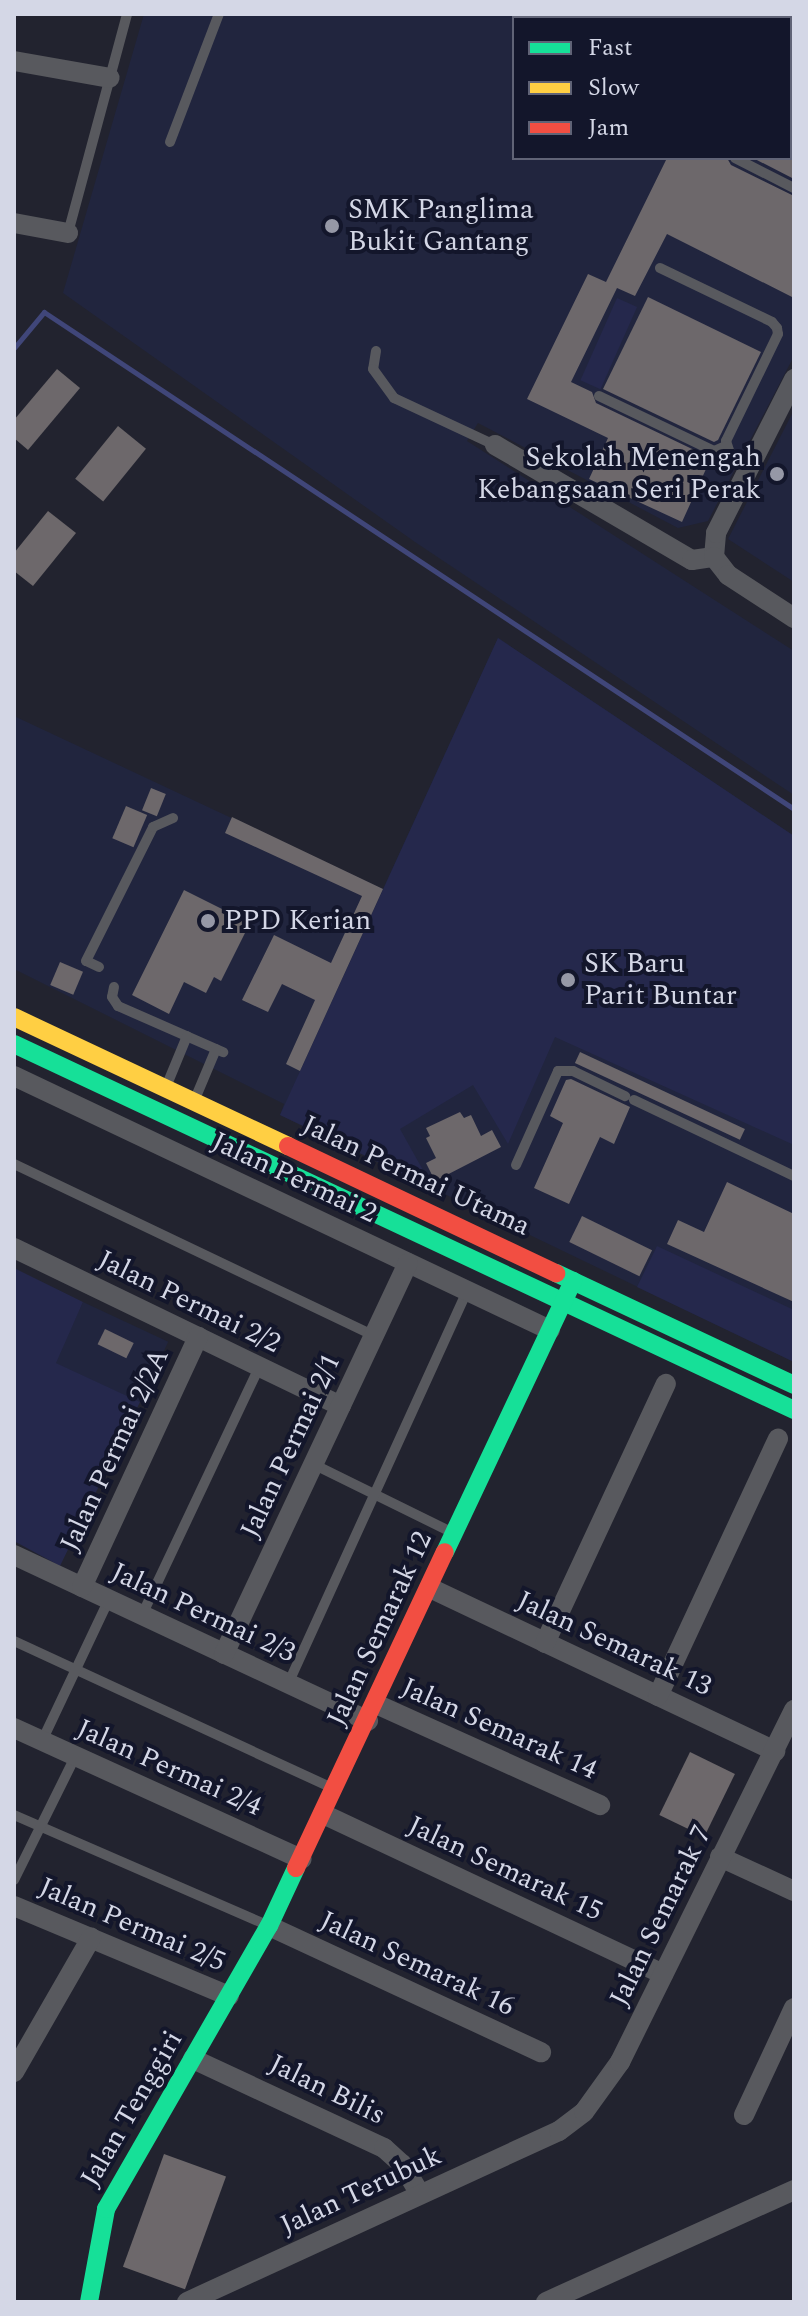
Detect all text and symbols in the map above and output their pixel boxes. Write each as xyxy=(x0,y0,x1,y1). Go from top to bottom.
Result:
legend xyxy=(512,16,792,160)
text: Fast xyxy=(588,30,633,66)
text: Slow xyxy=(588,70,639,106)
text: Jam xyxy=(588,110,629,146)
place label: SMK Panglima Bukit Gantang xyxy=(348,193,534,259)
marker: SMK Panglima Bukit Gantang xyxy=(323,217,341,235)
place label: Sekolah Menengah Kebangsaan Seri Perak xyxy=(477,441,761,507)
marker: Sekolah Menengah Kebangsaan Seri Perak xyxy=(768,465,786,483)
place label: PPD Kerian xyxy=(224,904,371,938)
marker: PPD Kerian xyxy=(199,912,217,930)
place label: SK Baru Parit Buntar xyxy=(584,947,737,1013)
marker: SK Baru Parit Buntar xyxy=(559,971,577,989)
street label: Jalan Permai Utama xyxy=(297,1108,535,1244)
street label: Jalan Permai 2 xyxy=(206,1125,382,1231)
street label: Jalan Permai 2/2 xyxy=(92,1243,286,1361)
street label: Jalan Permai 2/2A xyxy=(53,1343,177,1557)
street label: Jalan Permai 2/1 xyxy=(234,1349,348,1543)
street label: Jalan Semarak 12 xyxy=(320,1526,440,1732)
street label: Jalan Permai 2/3 xyxy=(106,1556,300,1670)
street label: Jalan Semarak 13 xyxy=(511,1584,717,1704)
street label: Jalan Semarak 14 xyxy=(396,1671,602,1787)
street label: Jalan Permai 2/4 xyxy=(71,1712,267,1824)
street label: Jalan Semarak 15 xyxy=(402,1809,608,1929)
street label: Jalan Semarak 7 xyxy=(603,1820,719,2012)
street label: Jalan Permai 2/5 xyxy=(34,1871,230,1979)
street label: Jalan Semarak 16 xyxy=(314,1904,520,2024)
street label: Jalan Tenggiri xyxy=(74,2025,190,2193)
street label: Jalan Bilis xyxy=(263,2047,391,2133)
street label: Jalan Terubuk xyxy=(275,2139,447,2243)

